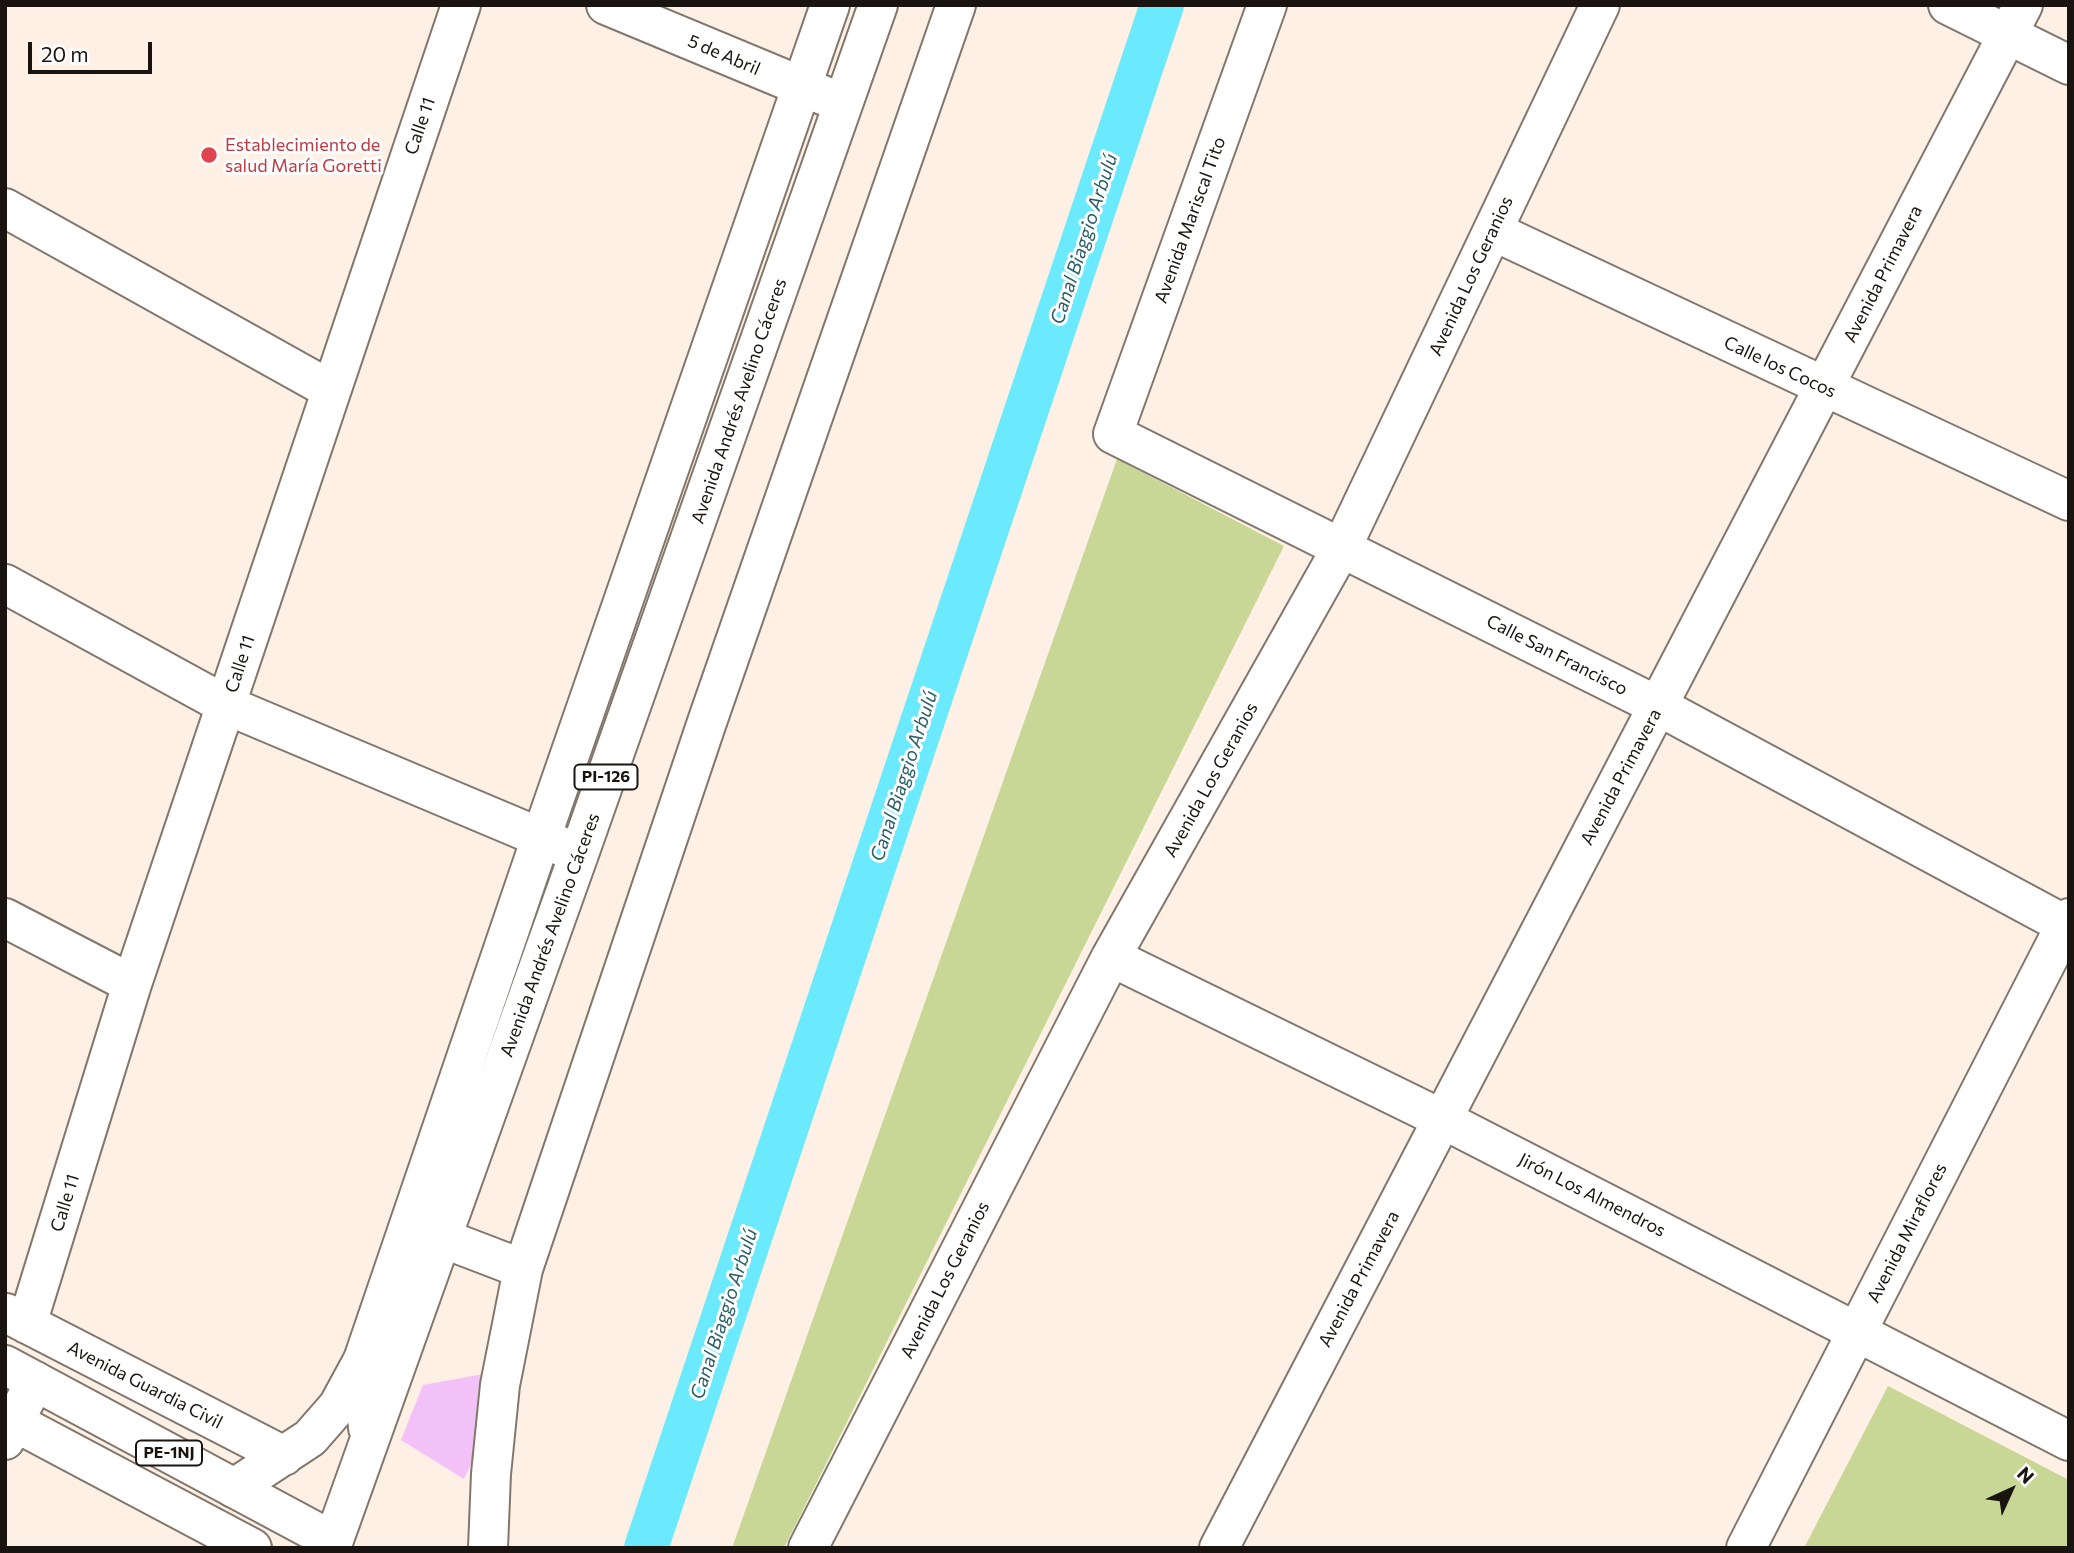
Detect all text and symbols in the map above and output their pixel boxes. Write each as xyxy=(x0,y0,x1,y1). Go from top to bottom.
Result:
scale bar xyxy=(32,28,156,72)
street label: 5 de Abril xyxy=(685,30,763,80)
text: 20 m xyxy=(41,41,89,66)
street label: Calle 11 xyxy=(400,94,440,158)
place label: Establecimiento de salud María Goretti xyxy=(225,134,382,176)
street label: Avenida Mariscal Tito xyxy=(1150,134,1230,306)
marker: Establecimiento de salud María Goretti xyxy=(199,145,219,165)
water label: Canal Biaggio Arbulú xyxy=(1046,151,1122,327)
street label: Avenida Los Geranios xyxy=(1425,193,1517,359)
street label: Avenida Primavera xyxy=(1839,202,1927,346)
street label: Avenida Andrés Avelino Cáceres xyxy=(687,276,791,526)
street label: Calle los Cocos xyxy=(1720,332,1840,402)
street label: Calle San Francisco xyxy=(1483,610,1631,700)
street label: Calle 11 xyxy=(221,633,259,695)
water label: Canal Biaggio Arbulú xyxy=(866,688,942,864)
street label: Avenida Los Geranios xyxy=(1159,699,1263,861)
street label: Avenida Primavera xyxy=(1576,705,1666,849)
road number: PI-126 xyxy=(574,764,638,790)
street label: Avenida Andrés Avelino Cáceres xyxy=(496,810,604,1060)
street label: Jirón Los Almendros xyxy=(1515,1149,1669,1241)
street label: Avenida Miraflores xyxy=(1863,1160,1951,1306)
street label: Calle 11 xyxy=(46,1172,84,1234)
street label: Avenida Los Geranios xyxy=(896,1198,994,1362)
street label: Avenida Primavera xyxy=(1314,1207,1404,1351)
water label: Canal Biaggio Arbulú xyxy=(686,1226,762,1402)
street label: Avenida Guardia Civil xyxy=(64,1337,226,1433)
road number: PE-1NJ xyxy=(136,1441,202,1466)
north arrow xyxy=(1976,1455,2046,1525)
text: N xyxy=(2013,1462,2039,1488)

